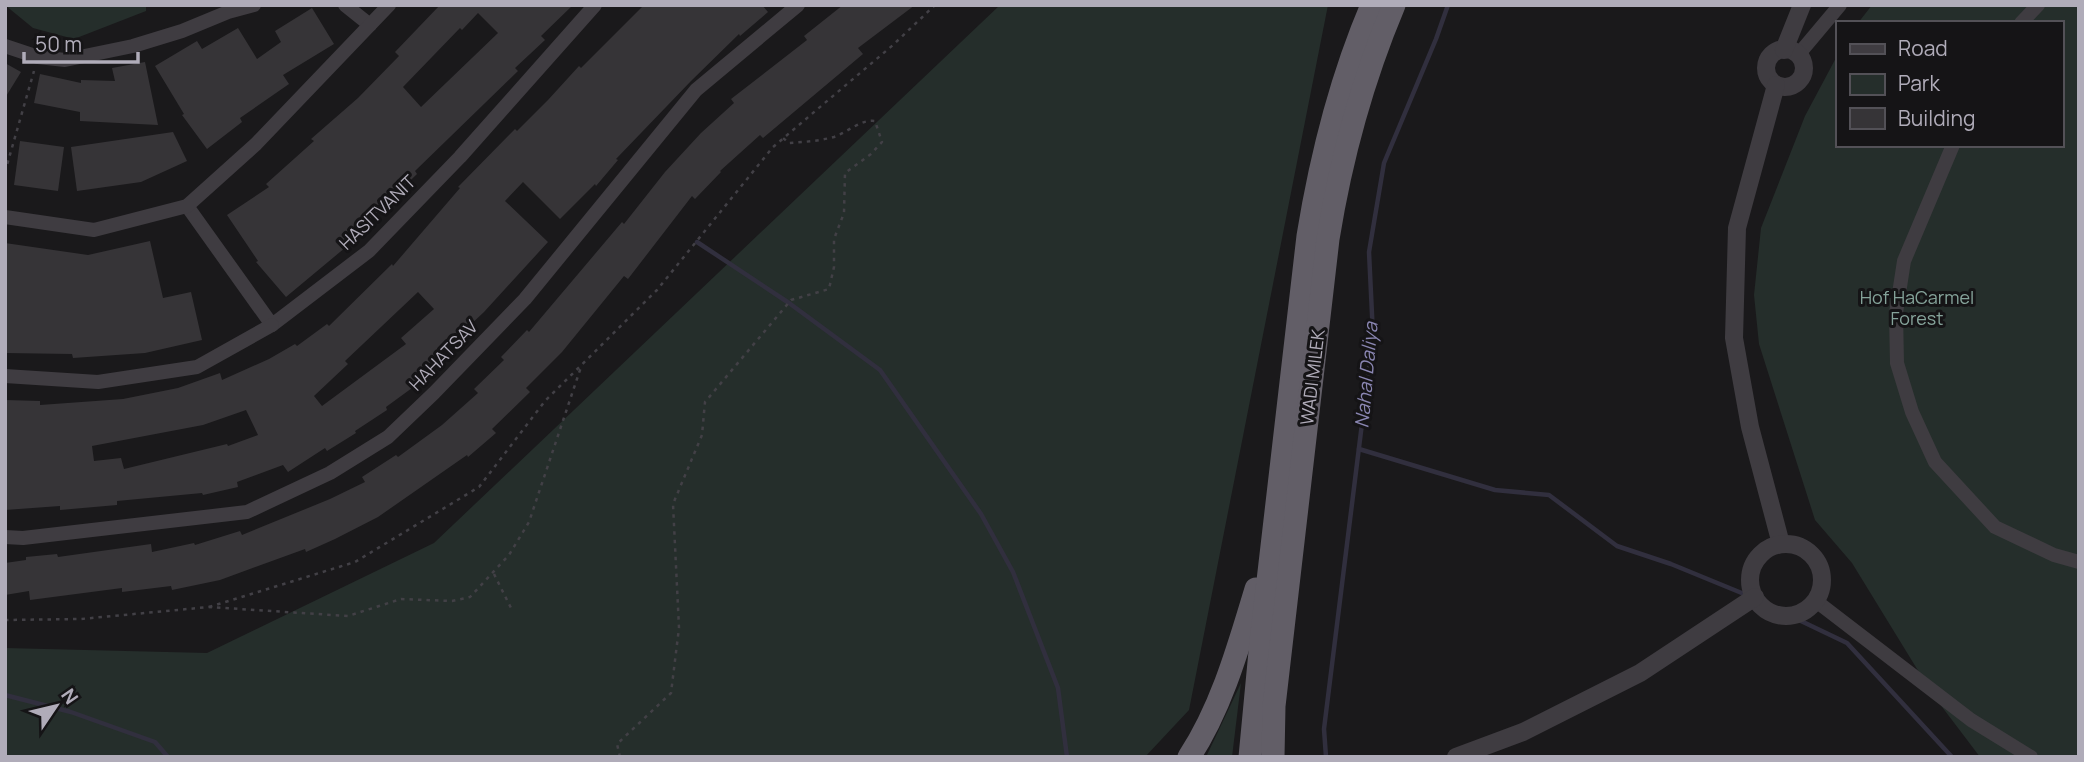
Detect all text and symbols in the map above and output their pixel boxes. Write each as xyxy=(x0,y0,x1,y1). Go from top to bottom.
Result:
scale bar xyxy=(24,21,138,65)
legend xyxy=(1836,21,2063,147)
text: 50 m xyxy=(35,30,82,58)
text: Road xyxy=(1898,34,1948,62)
text: Park xyxy=(1898,69,1940,97)
text: Building xyxy=(1898,104,1975,132)
street label: HASITVANIT xyxy=(334,169,421,255)
park label: Hof HaCarmel Forest xyxy=(1860,285,1974,330)
street label: HAHATSAV xyxy=(403,314,483,395)
water label: Nahal Daliya xyxy=(1348,320,1384,429)
street label: WADI MILEK xyxy=(1294,327,1330,426)
north arrow xyxy=(21,671,91,741)
text: N xyxy=(55,683,84,709)

